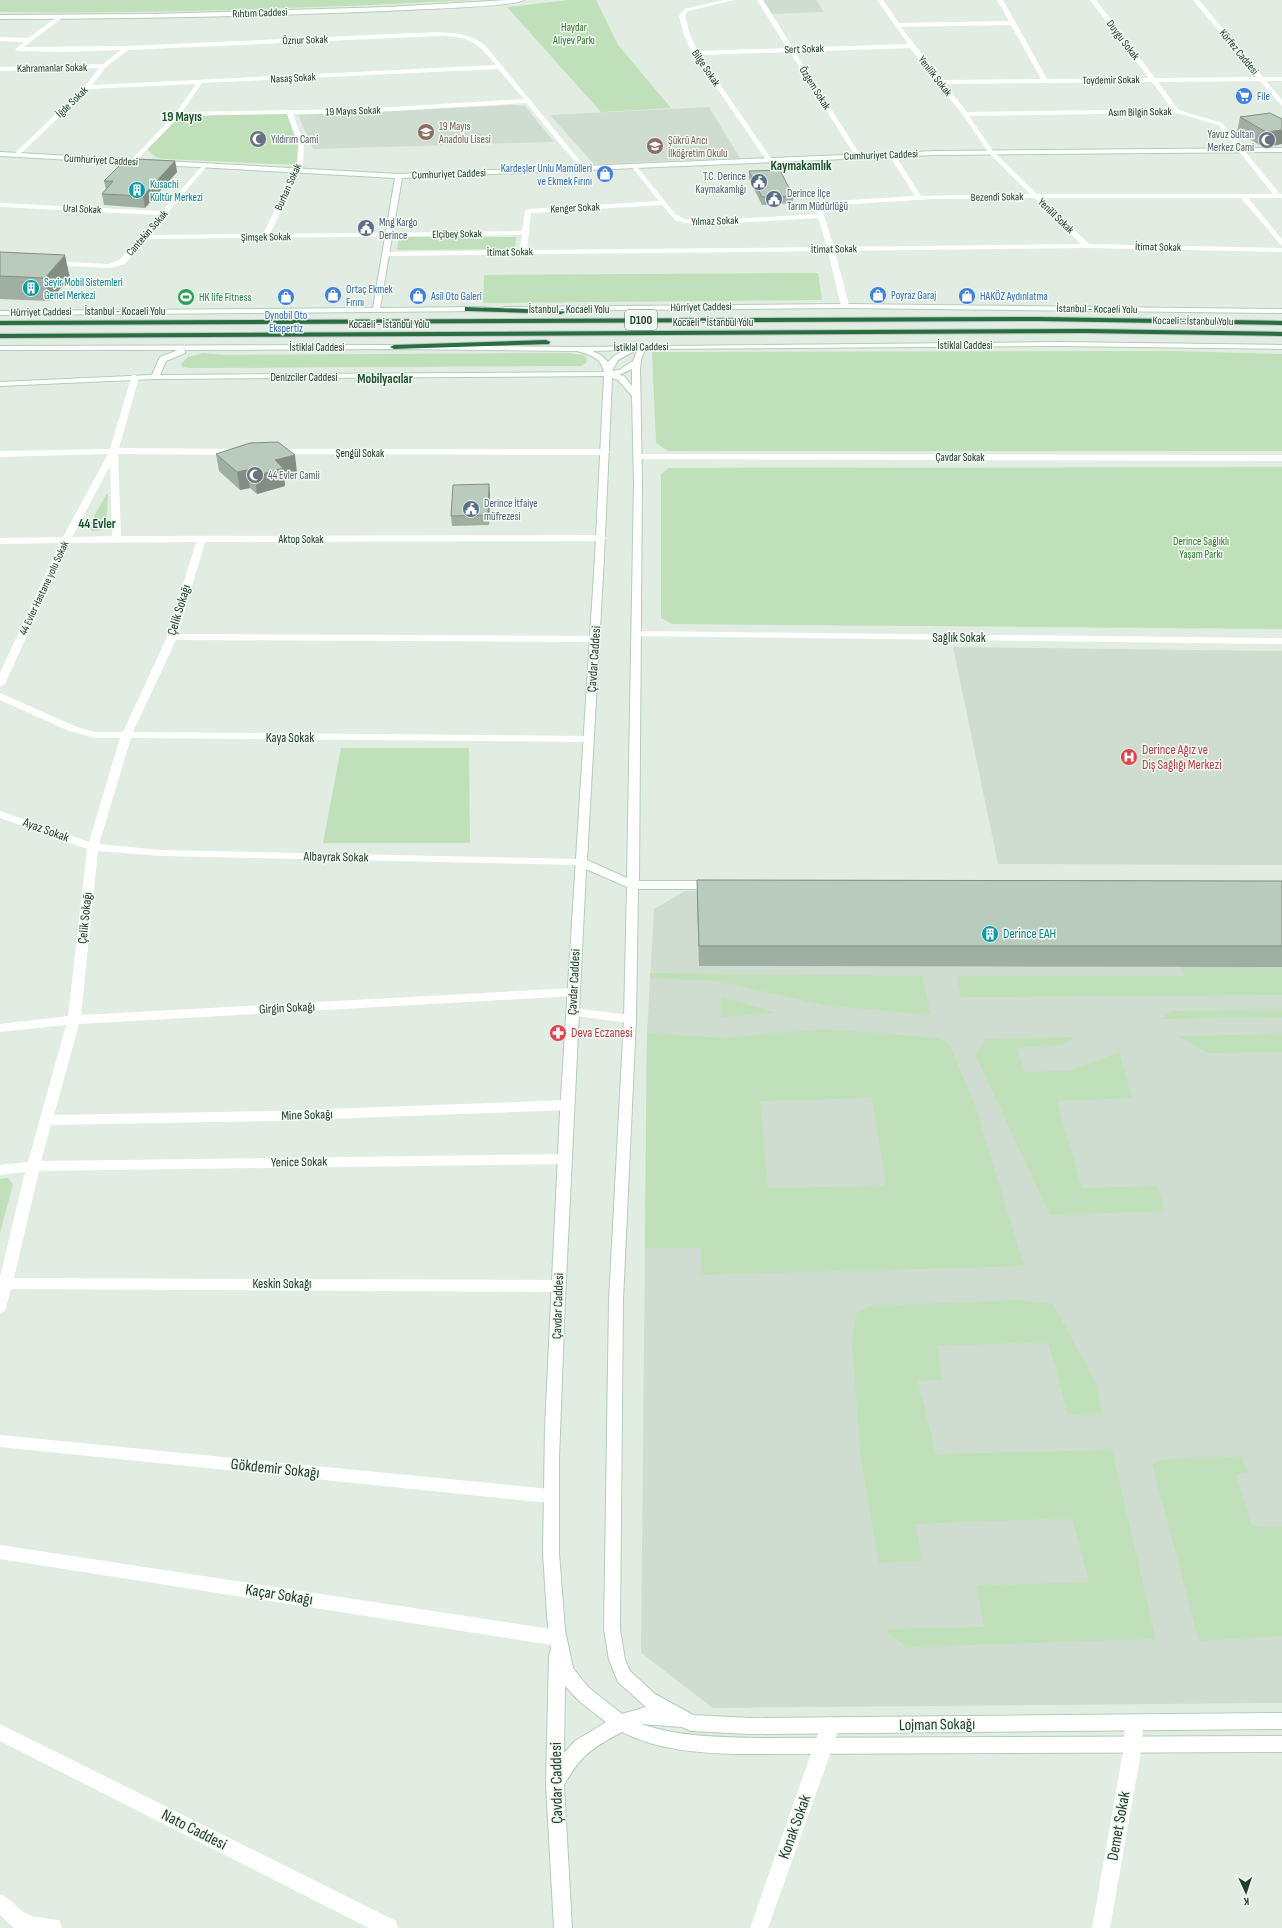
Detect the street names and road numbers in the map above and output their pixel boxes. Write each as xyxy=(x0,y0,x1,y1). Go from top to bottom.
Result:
street label: Rıhtım Caddesi xyxy=(232,6,288,20)
street label: Duygu Sokak xyxy=(1104,17,1143,63)
street label: Körfez Caddesi xyxy=(1217,27,1261,77)
street label: Öznur Sokak xyxy=(282,33,329,47)
street label: Sert Sokak xyxy=(784,42,825,56)
street label: Bilge Sokak xyxy=(689,47,723,89)
street label: Yenilik Sokak xyxy=(915,53,955,99)
street label: Kahramanlar Sokak xyxy=(17,61,88,75)
street label: Özgem Sokak xyxy=(797,64,834,113)
street label: Nasaş Sokak xyxy=(270,70,317,86)
street label: Toydemir Sokak xyxy=(1082,73,1141,87)
street label: İğde Sokak xyxy=(53,82,91,120)
street label: 19 Mayıs Sokak xyxy=(325,104,382,118)
street label: Asım Bilgin Sokak xyxy=(1107,105,1173,119)
street label: Cumhuriyet Caddesi xyxy=(844,147,918,163)
street label: Cumhuriyet Caddesi xyxy=(64,152,138,168)
street label: Burhan Sokak xyxy=(272,161,304,212)
street label: Cumhuriyet Caddesi xyxy=(412,166,486,182)
street label: Bezendi Sokak xyxy=(971,190,1024,204)
street label: Yenilil Sokak xyxy=(1035,196,1077,237)
street label: Kenger Sokak xyxy=(550,200,601,216)
street label: Ural Sokak xyxy=(62,202,102,217)
street label: Cantekin Sokak xyxy=(124,207,171,259)
street label: Yılmaz Sokak xyxy=(691,214,740,228)
street label: Elçibey Sokak xyxy=(432,227,483,241)
street label: Şimşek Sokak xyxy=(241,230,292,244)
street label: İtimat Sokak xyxy=(1135,239,1182,254)
street label: İtimat Sokak xyxy=(811,241,858,256)
street label: İtimat Sokak xyxy=(487,244,534,259)
street label: Hürriyet Caddesi xyxy=(670,300,732,314)
street label: İstanbul - Kocaeli Yolu xyxy=(1057,301,1138,316)
street label: İstanbul - Kocaeli Yolu xyxy=(529,302,610,316)
street label: İstanbul - Kocaeli Yolu xyxy=(85,304,166,318)
street label: Hürriyet Caddesi xyxy=(10,305,72,319)
road number: D100 xyxy=(625,310,657,330)
street label: Kocaeli - İstanbul Yolu xyxy=(1153,313,1234,328)
street label: Kocaeli - İstanbul Yolu xyxy=(673,315,754,329)
street label: Kocaeli - İstanbul Yolu xyxy=(349,317,430,331)
street label: İstiklal Caddesi xyxy=(938,338,992,352)
street label: İstiklal Caddesi xyxy=(613,339,669,354)
street label: İstiklal Caddesi xyxy=(290,340,344,354)
street label: Denizciler Caddesi xyxy=(270,371,338,384)
street label: Şengül Sokak xyxy=(336,447,385,460)
street label: Çavdar Sokak xyxy=(935,451,985,464)
street label: Aktop Sokak xyxy=(277,533,324,546)
street label: 44 Evler Hastane yolu Sokak xyxy=(16,538,72,637)
street label: Çelik Sokağı xyxy=(164,583,194,637)
street label: Çavdar Caddesi xyxy=(584,625,604,693)
street label: Sağlık Sokak xyxy=(932,630,986,646)
street label: Kaya Sokak xyxy=(266,730,314,746)
street label: Ayaz Sokak xyxy=(20,814,71,846)
street label: Albayrak Sokak xyxy=(302,848,369,866)
street label: Çelik Sokağı xyxy=(74,891,96,945)
street label: Çavdar Caddesi xyxy=(564,948,584,1016)
street label: Girgin Sokağı xyxy=(259,999,315,1017)
street label: Mine Sokağı xyxy=(281,1106,333,1124)
street label: Yenice Sokak xyxy=(271,1154,327,1170)
street label: Çavdar Caddesi xyxy=(549,1273,567,1339)
street label: Keskin Sokağı xyxy=(252,1276,312,1292)
street label: Gökdemir Sokağı xyxy=(230,1455,320,1483)
street label: Kaçar Sokağı xyxy=(244,1580,314,1610)
street label: Lojman Sokağı xyxy=(899,1715,975,1735)
street label: Çavdar Caddesi xyxy=(547,1742,567,1824)
street label: Demet Sokak xyxy=(1104,1790,1134,1862)
street label: Konak Sokak xyxy=(775,1792,815,1862)
street label: Nato Caddesi xyxy=(158,1806,230,1854)

